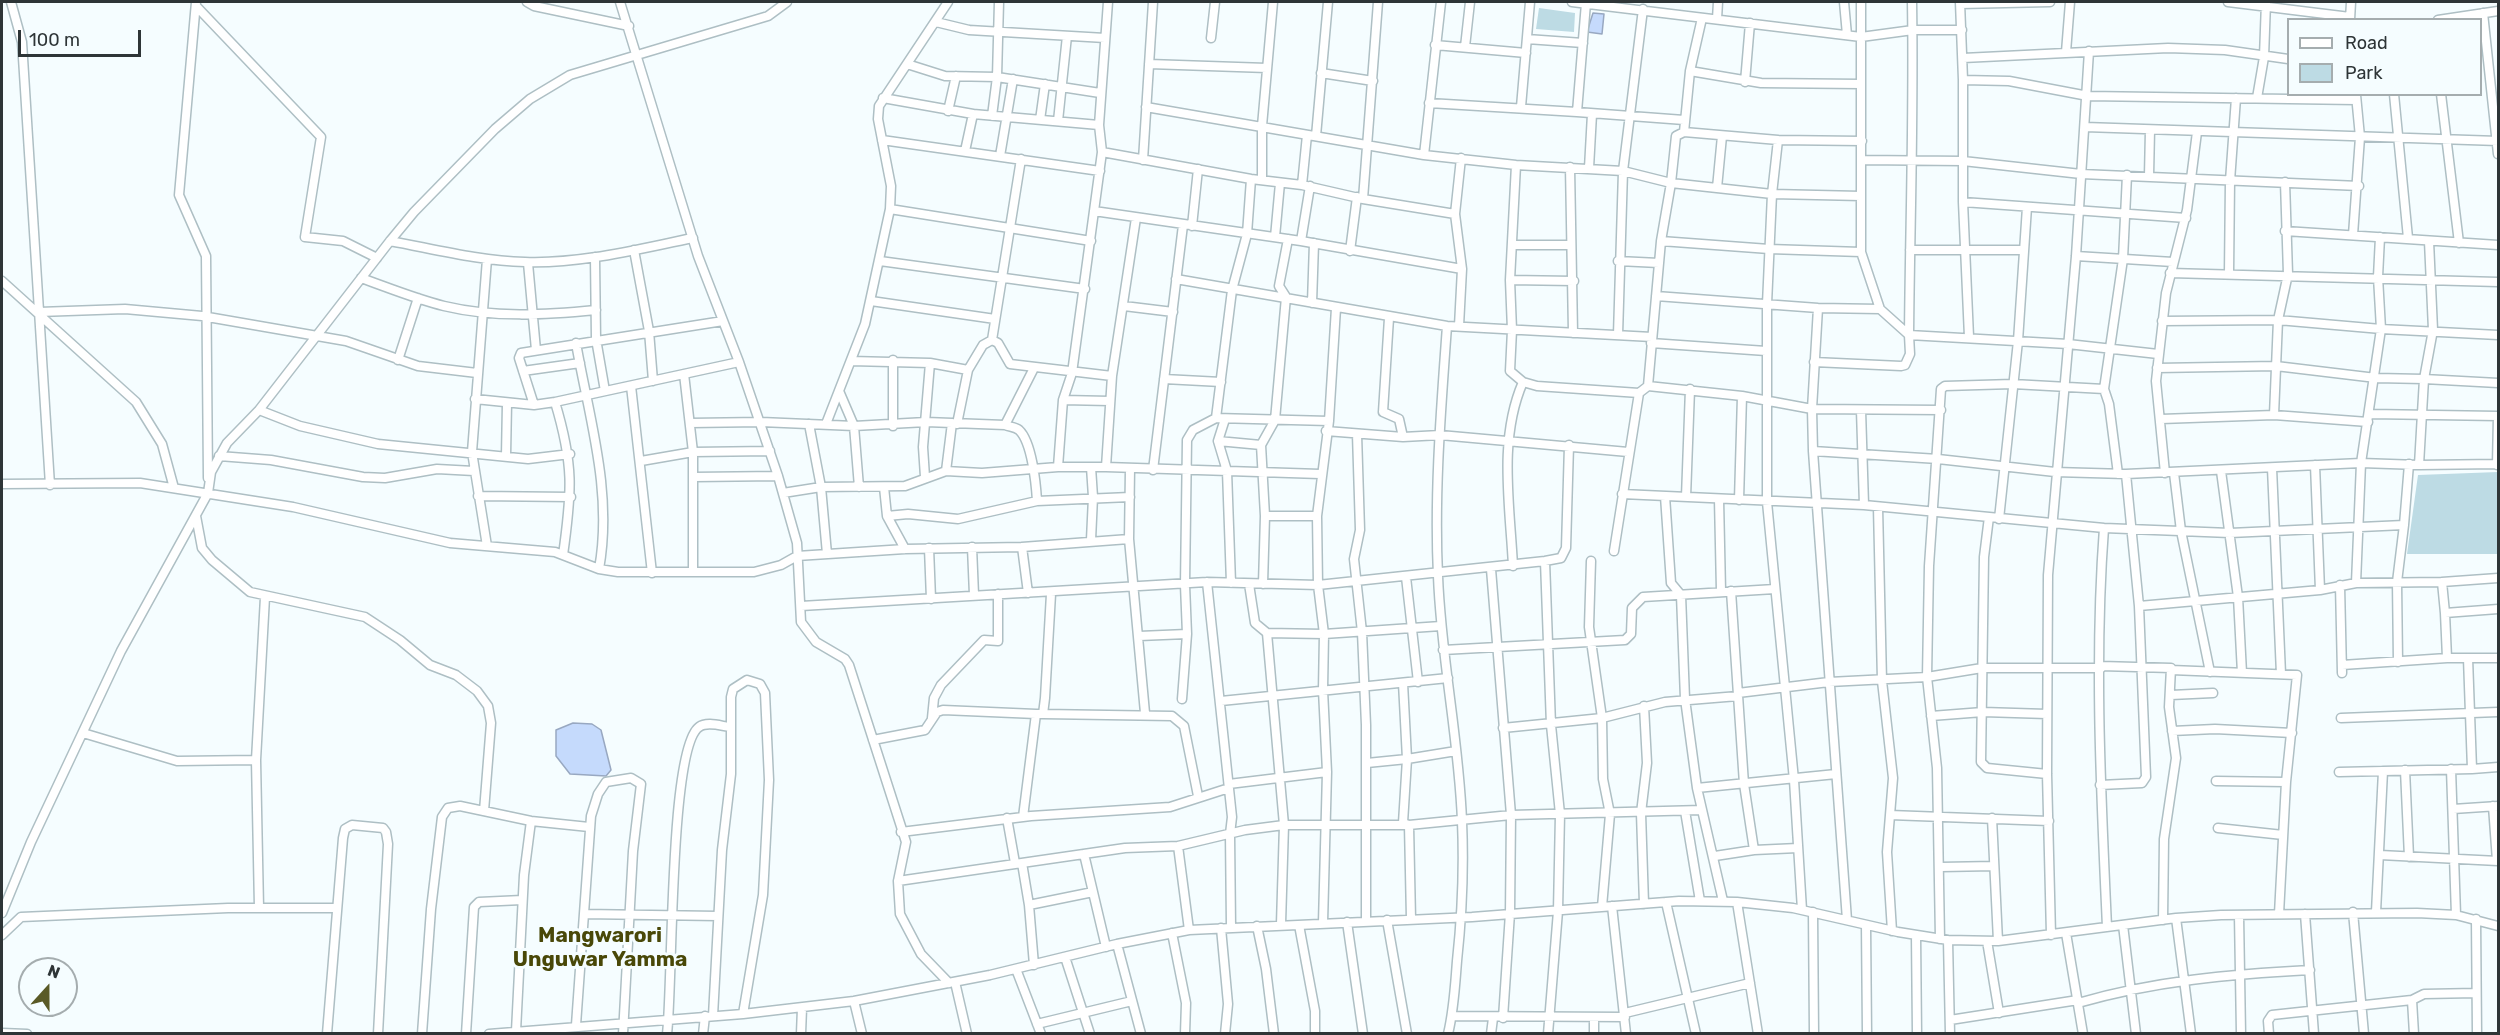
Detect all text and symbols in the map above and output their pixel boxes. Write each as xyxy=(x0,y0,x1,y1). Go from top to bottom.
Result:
scale bar xyxy=(21,18,144,56)
legend xyxy=(2287,18,2482,96)
text: 100 m xyxy=(29,29,80,51)
text: Road xyxy=(2345,32,2388,54)
text: Park xyxy=(2345,62,2382,84)
district label: Mangwarori Unguwar Yamma xyxy=(513,923,687,973)
north arrow xyxy=(18,957,78,1017)
text: N xyxy=(45,961,63,983)

